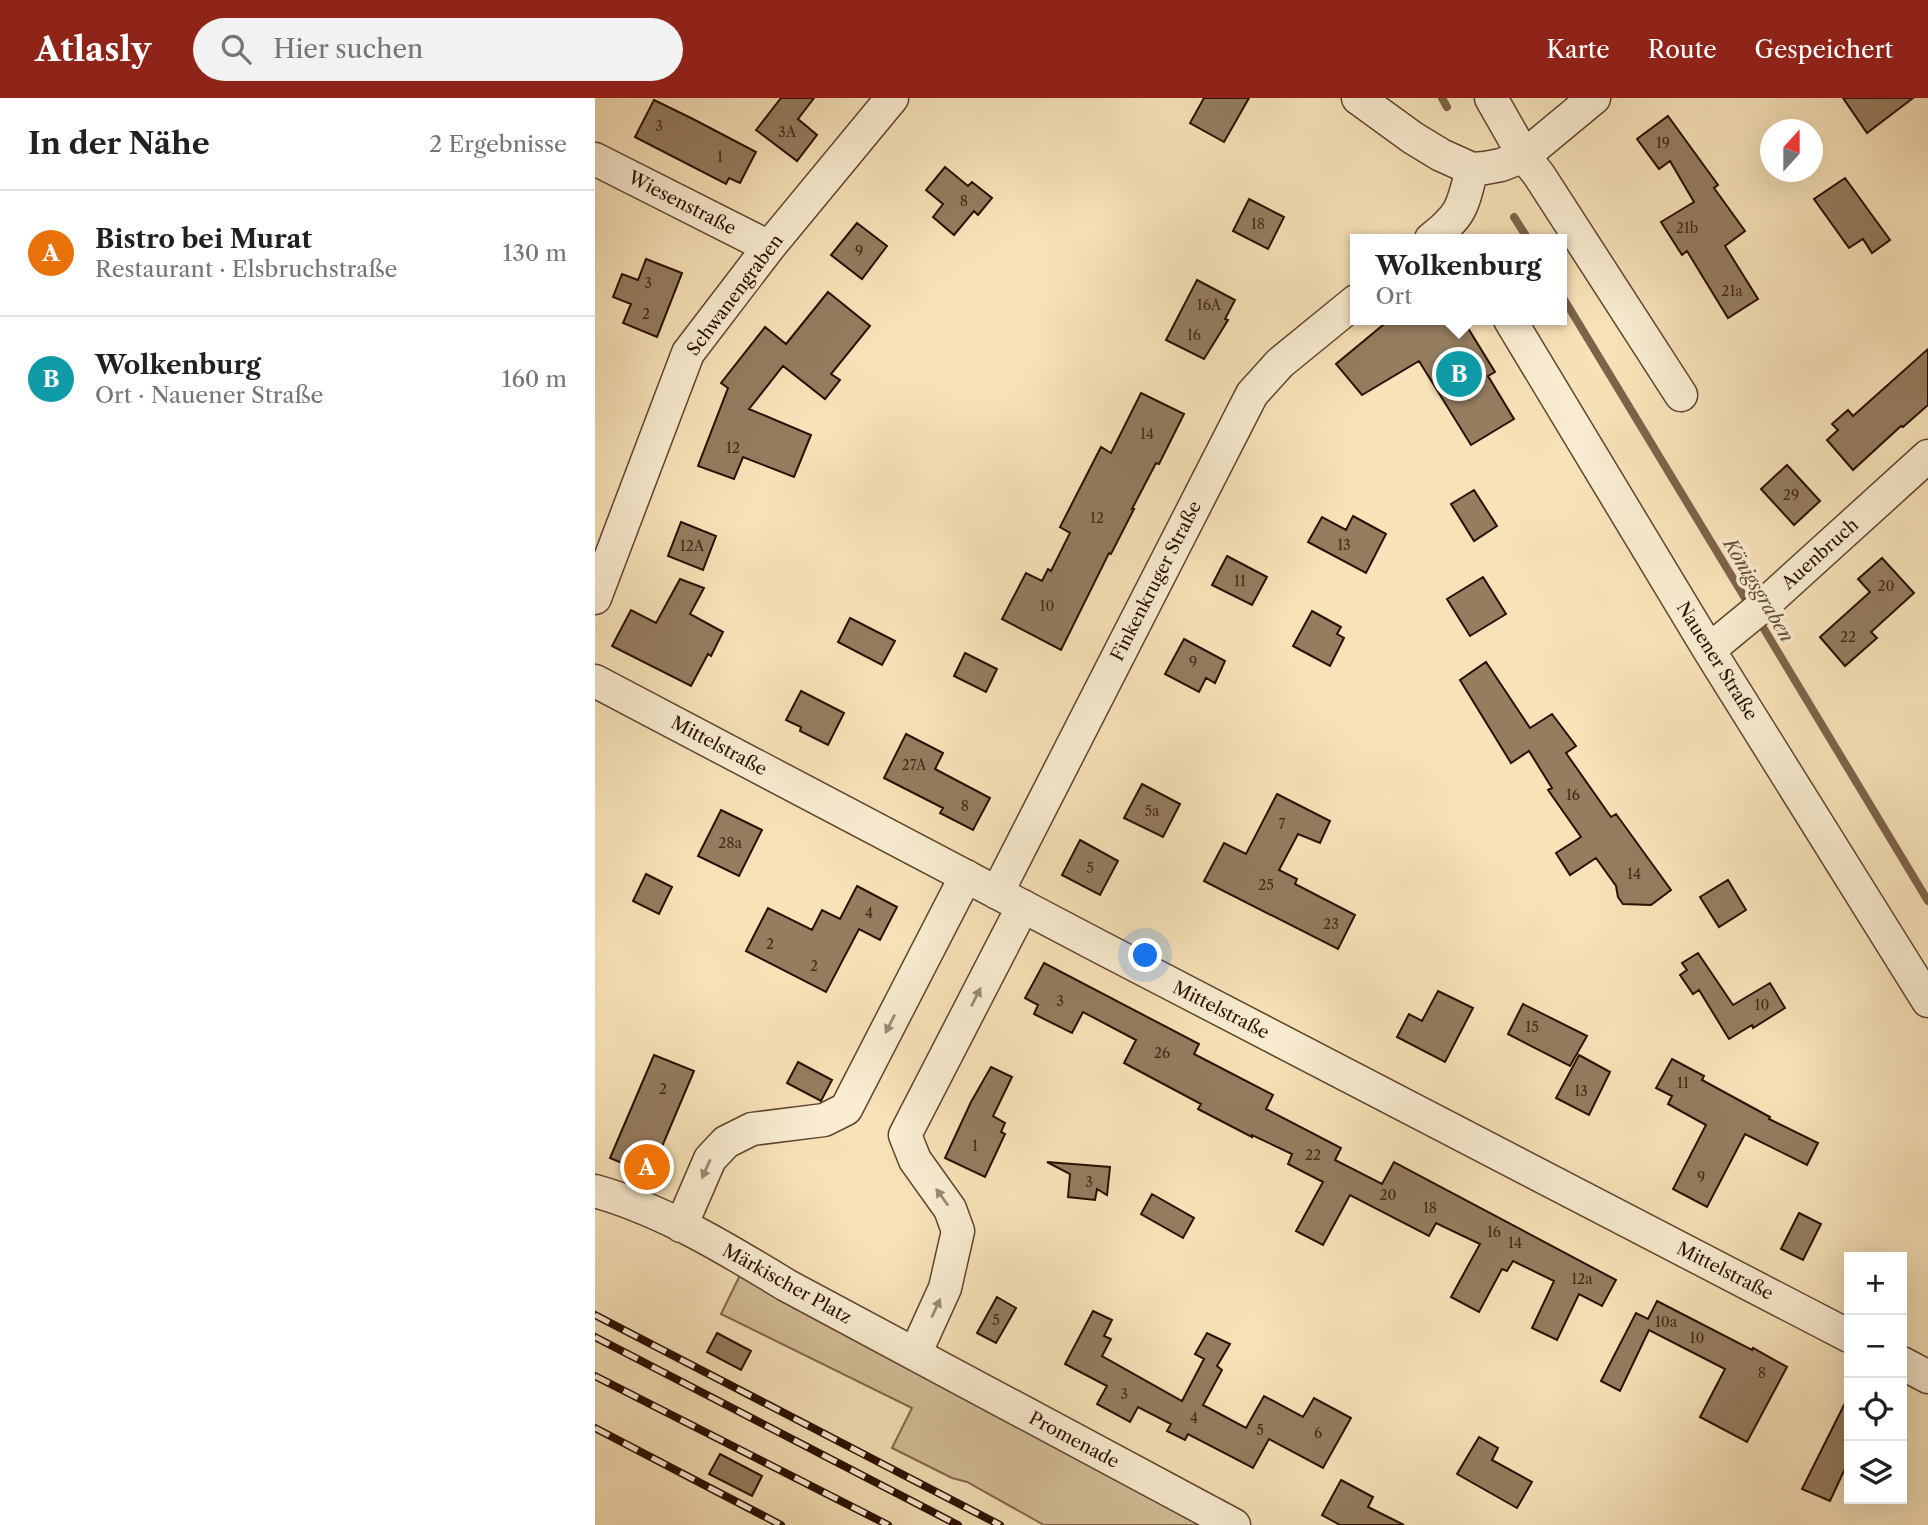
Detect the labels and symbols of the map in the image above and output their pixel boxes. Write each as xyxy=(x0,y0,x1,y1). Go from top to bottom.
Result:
house number: 3 xyxy=(655,117,663,135)
north arrow xyxy=(1760,119,1823,182)
house number: 3A xyxy=(778,123,797,141)
house number: 19 xyxy=(1656,134,1670,152)
house number: 1 xyxy=(717,148,723,166)
street label: Wiesenstraße xyxy=(623,166,740,240)
house number: 8 xyxy=(960,192,968,210)
house number: 18 xyxy=(1251,215,1265,233)
house number: 21b xyxy=(1676,219,1698,237)
street label: Schwanengraben xyxy=(682,230,788,360)
house number: 9 xyxy=(855,242,863,260)
house number: 3 xyxy=(644,274,652,292)
house number: 21a xyxy=(1721,282,1743,300)
house number: 16A xyxy=(1197,296,1222,314)
house number: 2 xyxy=(642,305,650,323)
house number: 16 xyxy=(1187,326,1201,344)
pin: B xyxy=(1436,348,1482,400)
house number: 14 xyxy=(1140,425,1154,443)
house number: 12 xyxy=(726,439,740,457)
house number: 29 xyxy=(1783,486,1799,504)
street label: Finkenkruger Straße xyxy=(1106,497,1206,665)
house number: 12 xyxy=(1090,509,1104,527)
street label: Auenbruch xyxy=(1776,514,1863,595)
water label: Königsgraben xyxy=(1717,532,1799,646)
house number: 13 xyxy=(1337,536,1351,554)
house number: 12A xyxy=(680,537,705,555)
house number: 11 xyxy=(1234,572,1246,590)
house number: 20 xyxy=(1878,577,1895,595)
house number: 10 xyxy=(1040,597,1054,615)
street label: Nauener Straße xyxy=(1672,598,1762,724)
house number: 22 xyxy=(1840,628,1856,646)
house number: 9 xyxy=(1189,653,1197,671)
street label: Mittelstraße xyxy=(667,712,771,780)
house number: 27A xyxy=(902,756,927,774)
house number: 16 xyxy=(1566,786,1580,804)
house number: 8 xyxy=(961,797,969,815)
house number: 5a xyxy=(1145,802,1160,820)
house number: 7 xyxy=(1279,815,1286,833)
house number: 28a xyxy=(718,834,742,852)
house number: 5 xyxy=(1086,859,1094,877)
house number: 14 xyxy=(1627,865,1641,883)
house number: 25 xyxy=(1258,876,1274,894)
house number: 4 xyxy=(865,904,873,922)
house number: 23 xyxy=(1323,915,1339,933)
house number: 2 xyxy=(766,935,774,953)
your location xyxy=(1128,938,1162,972)
house number: 2 xyxy=(810,957,818,975)
street label: Mittelstraße xyxy=(1169,976,1273,1044)
one-way arrow xyxy=(971,987,982,1007)
house number: 3 xyxy=(1056,992,1064,1010)
house number: 10 xyxy=(1755,996,1769,1014)
one-way arrow xyxy=(884,1014,895,1034)
house number: 15 xyxy=(1525,1018,1539,1036)
house number: 26 xyxy=(1154,1044,1170,1062)
house number: 11 xyxy=(1677,1074,1689,1092)
house number: 2 xyxy=(659,1080,667,1098)
house number: 13 xyxy=(1574,1082,1588,1100)
house number: 1 xyxy=(972,1137,978,1155)
pin: A xyxy=(624,1141,670,1193)
house number: 22 xyxy=(1305,1146,1321,1164)
one-way arrow xyxy=(700,1159,712,1179)
house number: 9 xyxy=(1697,1168,1705,1186)
house number: 3 xyxy=(1085,1173,1093,1191)
house number: 20 xyxy=(1380,1186,1397,1204)
one-way arrow xyxy=(935,1188,949,1206)
house number: 18 xyxy=(1423,1199,1437,1217)
house number: 16 xyxy=(1487,1223,1501,1241)
house number: 14 xyxy=(1508,1234,1522,1252)
street label: Mittelstraße xyxy=(1673,1237,1777,1305)
street label: Märkischer Platz xyxy=(719,1239,855,1329)
house number: 12a xyxy=(1571,1270,1593,1288)
one-way arrow xyxy=(930,1298,942,1318)
house number: 5 xyxy=(992,1311,1000,1329)
house number: 10a xyxy=(1655,1313,1678,1331)
house number: 10 xyxy=(1690,1329,1704,1347)
house number: 8 xyxy=(1758,1364,1766,1382)
house number: 3 xyxy=(1120,1385,1128,1403)
street label: Promenade xyxy=(1025,1407,1123,1473)
house number: 4 xyxy=(1190,1409,1198,1427)
house number: 5 xyxy=(1256,1421,1264,1439)
house number: 6 xyxy=(1314,1424,1322,1442)

